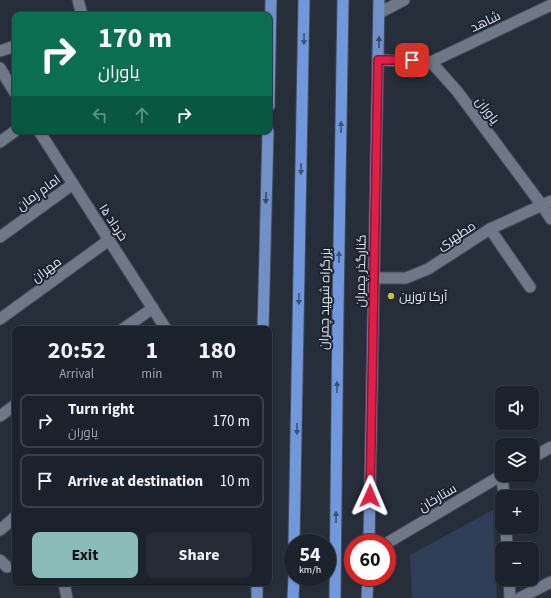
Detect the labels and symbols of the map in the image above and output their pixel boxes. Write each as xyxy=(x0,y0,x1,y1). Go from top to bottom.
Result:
street label: شاهد xyxy=(467,7,504,37)
one-way arrow xyxy=(301,33,307,46)
one-way arrow xyxy=(376,35,382,48)
pin xyxy=(395,43,429,77)
street label: یاوران xyxy=(471,93,504,128)
one-way arrow xyxy=(338,120,344,133)
one-way arrow xyxy=(298,163,305,175)
street label: امام زمان xyxy=(13,171,64,215)
one-way arrow xyxy=(263,192,270,204)
street label: ۱۵ خرداد xyxy=(94,200,132,245)
street label: مطهری xyxy=(434,217,479,255)
street label: کنارگذر چمران xyxy=(351,234,371,308)
street label: بزرگراه شهید چمران xyxy=(315,248,335,350)
one-way arrow xyxy=(336,250,342,263)
street label: مهران xyxy=(28,253,65,287)
place label: آرکا توزین xyxy=(399,288,448,306)
marker: آرکا توزین xyxy=(386,291,396,301)
one-way arrow xyxy=(296,293,302,306)
one-way arrow xyxy=(334,380,340,393)
one-way arrow xyxy=(293,423,300,435)
position arrow xyxy=(349,475,391,517)
street label: ستارخان xyxy=(415,479,460,516)
one-way arrow xyxy=(333,510,339,523)
speed limit sign: 60 xyxy=(344,534,396,586)

